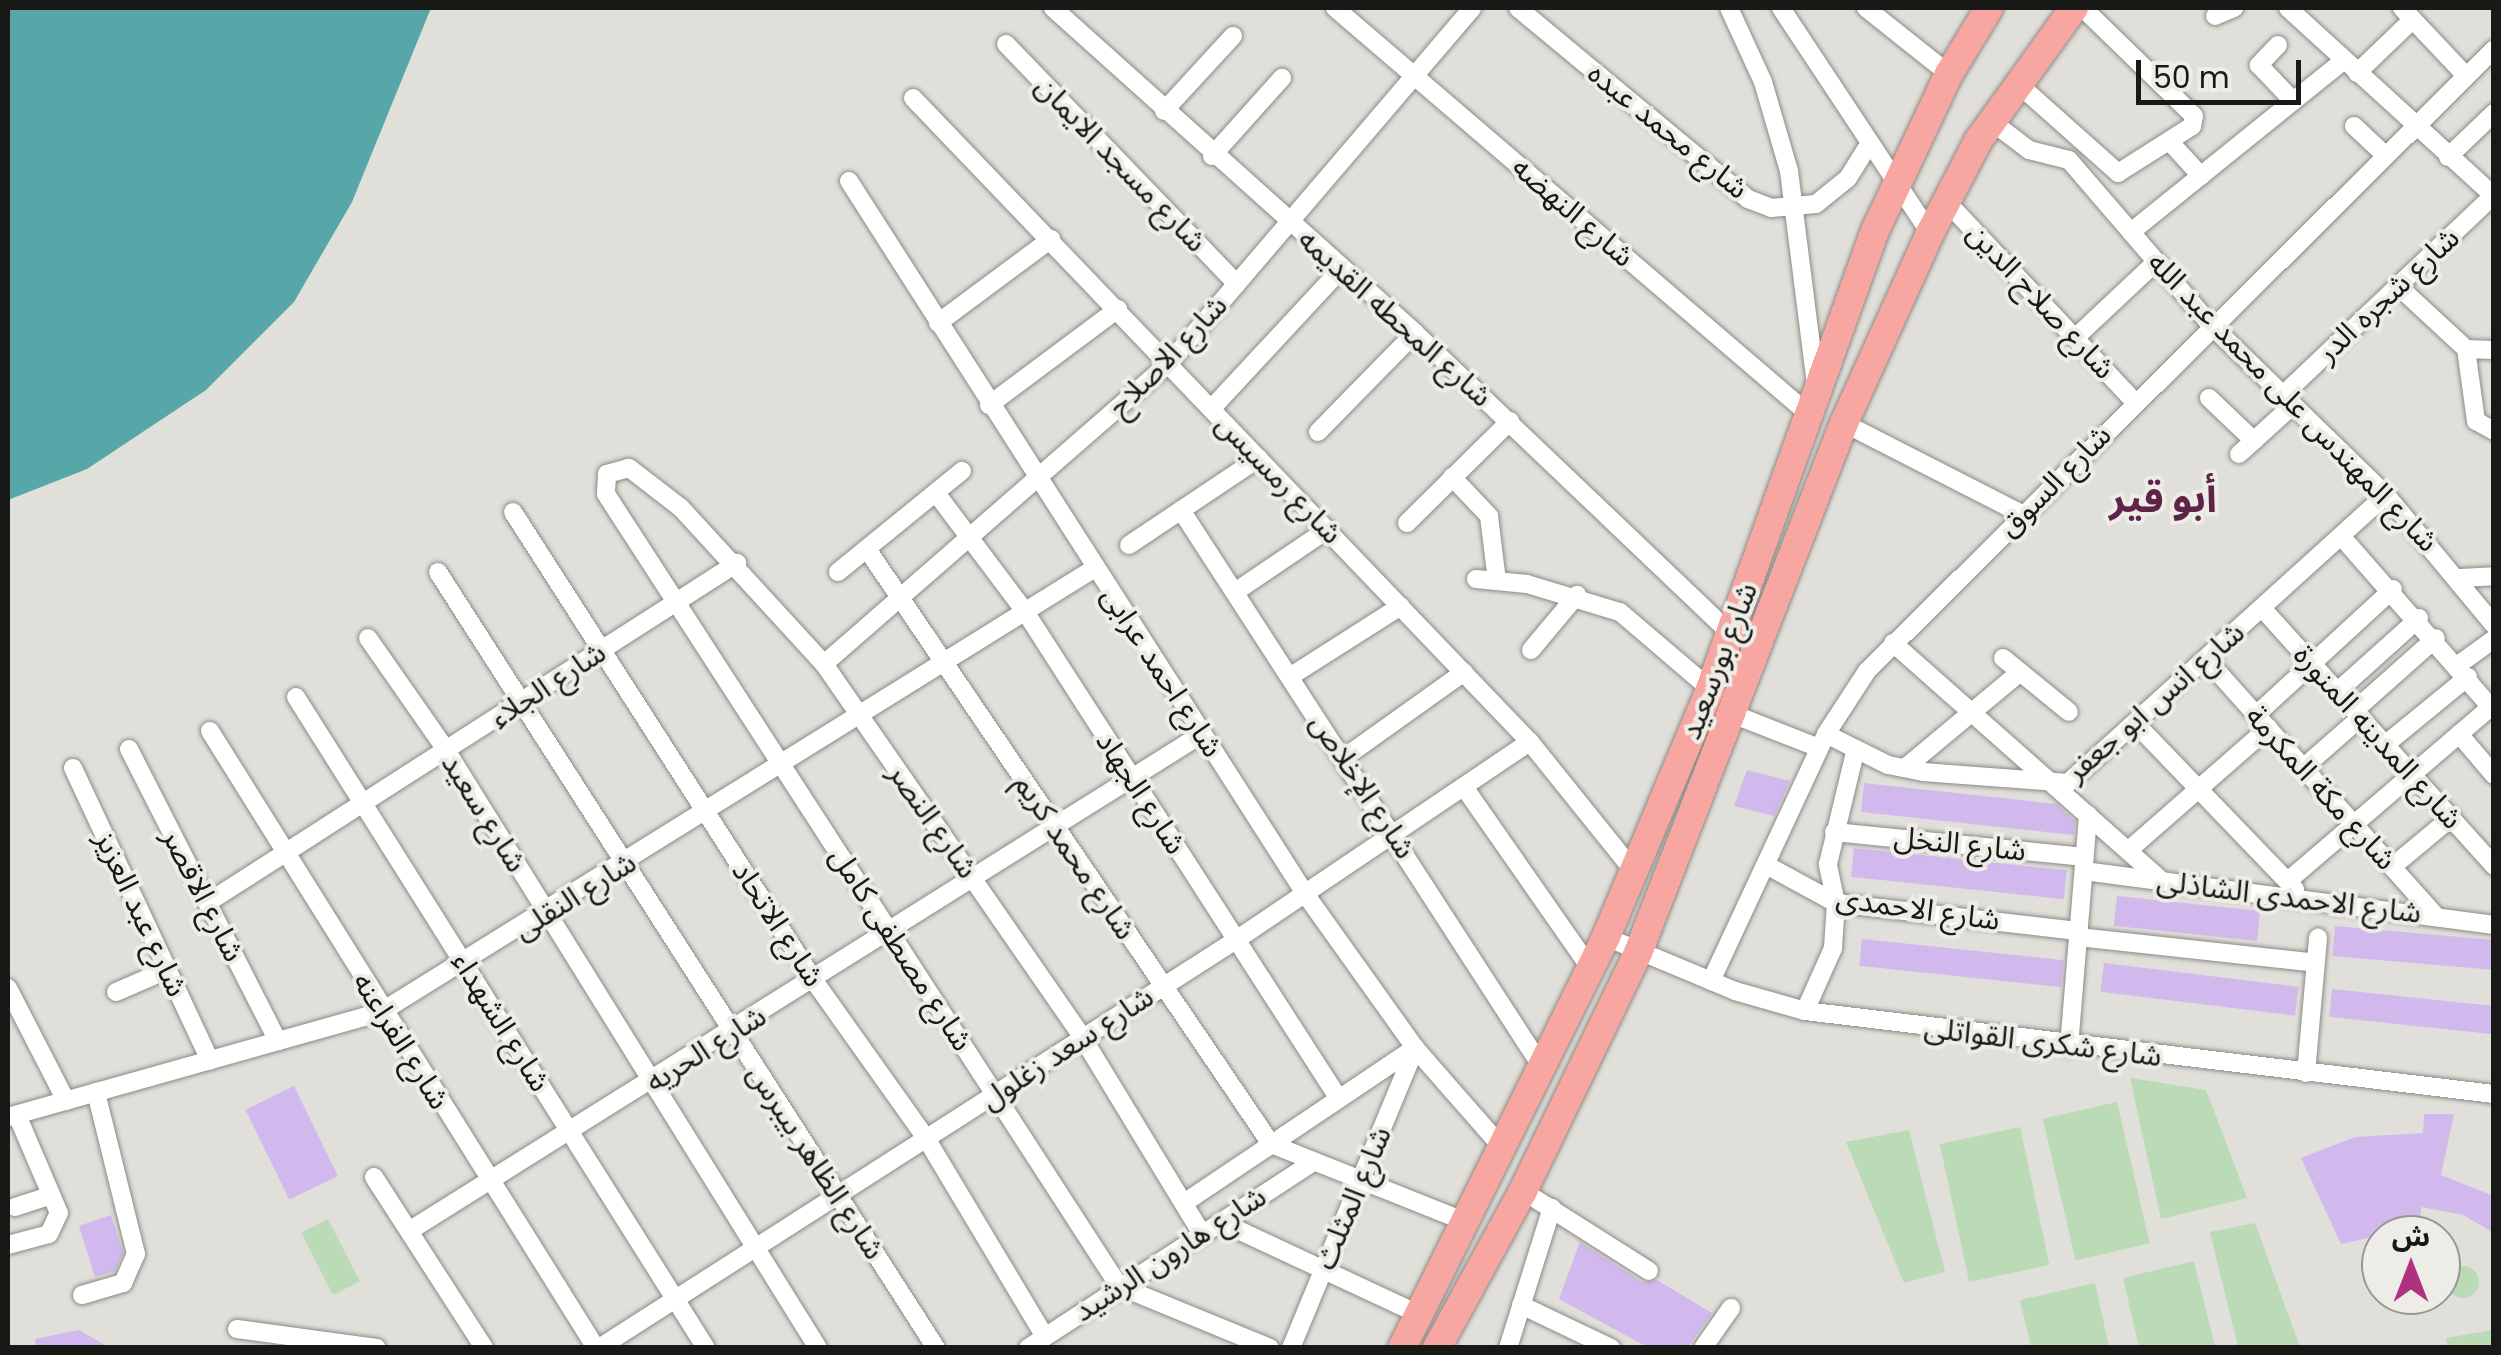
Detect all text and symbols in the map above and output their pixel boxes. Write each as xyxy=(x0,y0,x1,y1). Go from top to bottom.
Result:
scale bar xyxy=(2141,40,2306,102)
street label: شارع محمد عبده xyxy=(1580,55,1756,207)
text: 50 m xyxy=(2153,56,2230,99)
street label: شارع مسجد الايمان xyxy=(1028,68,1214,260)
street label: شارع النهضه xyxy=(1505,149,1641,275)
street label: شارع صلاح الدين xyxy=(1959,215,2123,387)
street label: شارع شجره الدر xyxy=(2309,220,2467,370)
street label: شارع المحطه القديمه xyxy=(1291,222,1499,414)
street label: شارع المهندس على محمد عبد الله xyxy=(2140,245,2446,559)
street label: شارع الاصلاح xyxy=(1101,288,1235,424)
street label: شارع رمسيس xyxy=(1208,407,1350,551)
street label: شارع السوق xyxy=(1991,417,2119,545)
district label: أبو قير xyxy=(2109,474,2217,522)
street label: شارع بورسعيد xyxy=(1673,577,1765,745)
street label: شارع احمد عرابى xyxy=(1093,580,1231,764)
street label: شارع انس ابو جعفر xyxy=(2058,615,2252,789)
street label: شارع الجلاء xyxy=(483,634,613,736)
street label: شارع المدينه المنورة xyxy=(2286,638,2470,836)
street label: شارع مكة المكرمة xyxy=(2238,698,2404,878)
street label: شارع الإخلاص xyxy=(1303,707,1423,865)
street label: شارع الجهاد xyxy=(1088,725,1194,861)
street label: شارع سعيد xyxy=(434,747,534,879)
street label: شارع النصر xyxy=(880,757,986,885)
street label: شارع محمد كريم xyxy=(1006,767,1144,947)
street label: شارع النخل xyxy=(1892,819,2028,869)
street label: شارع الاقصر xyxy=(154,822,252,968)
street label: شارع عبد العزيز xyxy=(87,826,195,1002)
street label: شارع مصطفى كامل xyxy=(822,840,980,1058)
street label: شارع النقلى xyxy=(507,844,643,948)
street label: شارع الاتحاد xyxy=(724,855,832,993)
street label: شارع الاحمدى الشاذلى xyxy=(2155,863,2423,931)
street label: شارع الاحمدى xyxy=(1834,880,2002,938)
street label: شارع الشهداء xyxy=(444,946,558,1098)
street label: شارع الفراعنه xyxy=(345,966,457,1116)
street label: شارع سعد زغلول xyxy=(974,979,1160,1117)
street label: شارع الحريه xyxy=(639,998,773,1100)
street label: شارع شكرى القواتلى xyxy=(1922,1010,2164,1074)
street label: شارع الظاهر بيبرس xyxy=(740,1058,892,1266)
street label: شارع المثلث xyxy=(1307,1121,1399,1275)
street label: شارع هارون الرشيد xyxy=(1067,1178,1273,1330)
north arrow xyxy=(2361,1215,2461,1315)
text: ش xyxy=(2392,1217,2430,1256)

